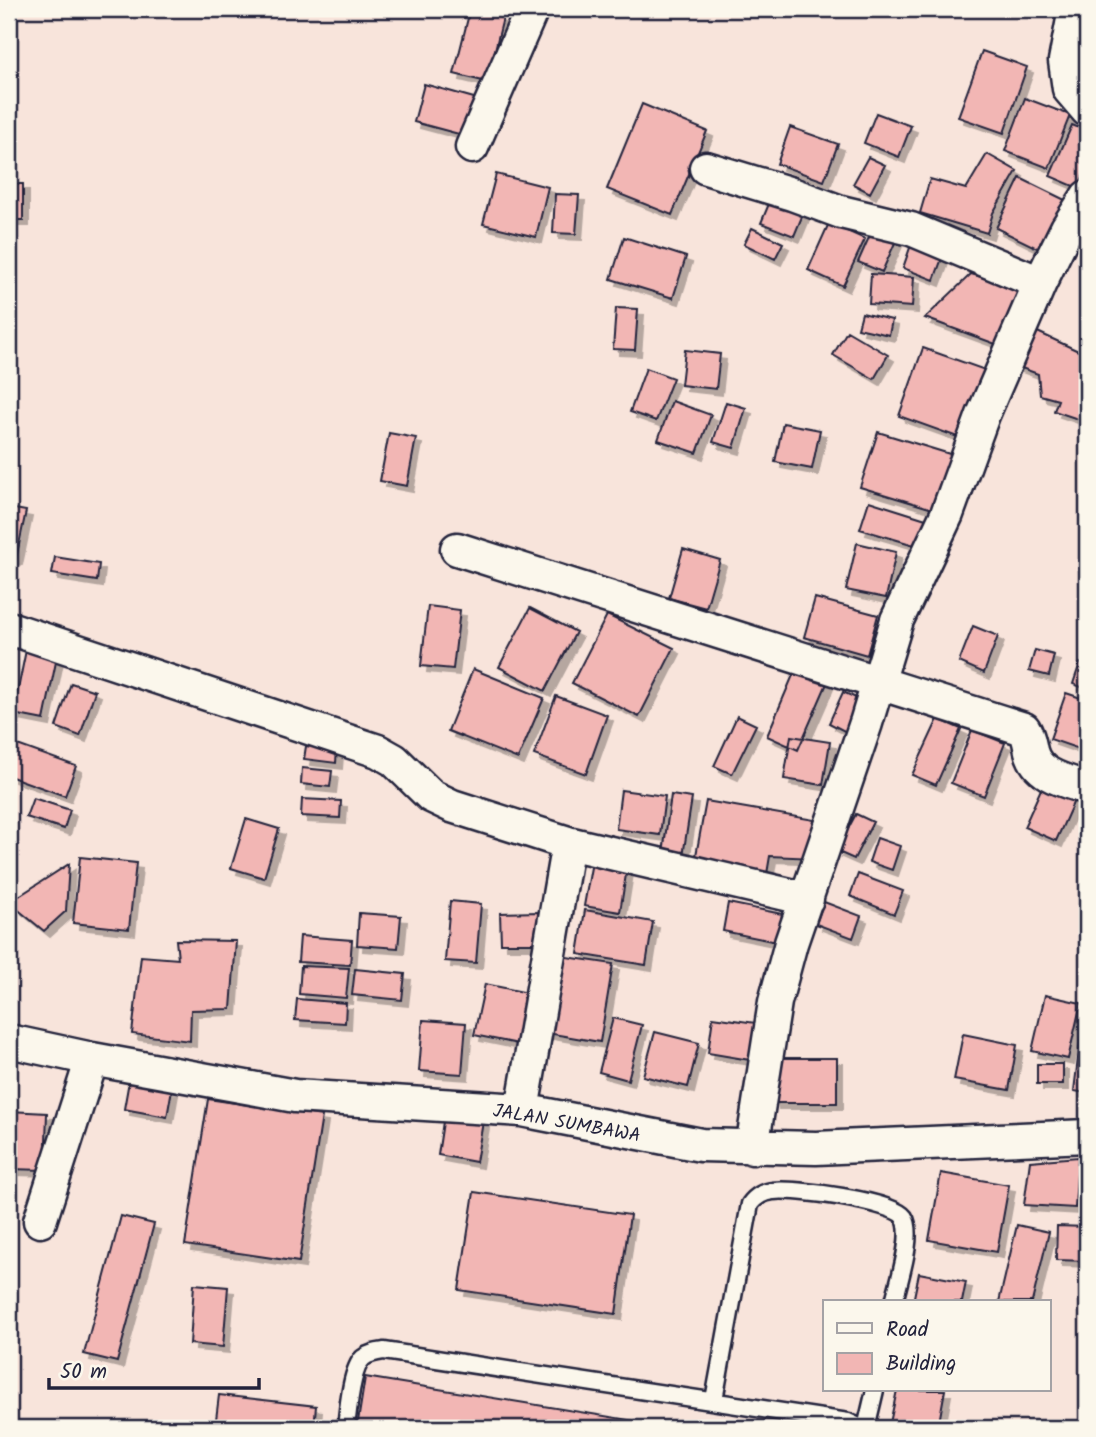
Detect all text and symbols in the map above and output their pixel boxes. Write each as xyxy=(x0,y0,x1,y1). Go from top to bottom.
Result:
street label: JALAN SUMBAWA xyxy=(490,1096,643,1152)
legend xyxy=(823,1300,1050,1392)
text: Road xyxy=(886,1314,929,1347)
scale bar xyxy=(49,1346,259,1390)
text: Building xyxy=(886,1348,956,1381)
text: 50 m xyxy=(60,1356,107,1389)

